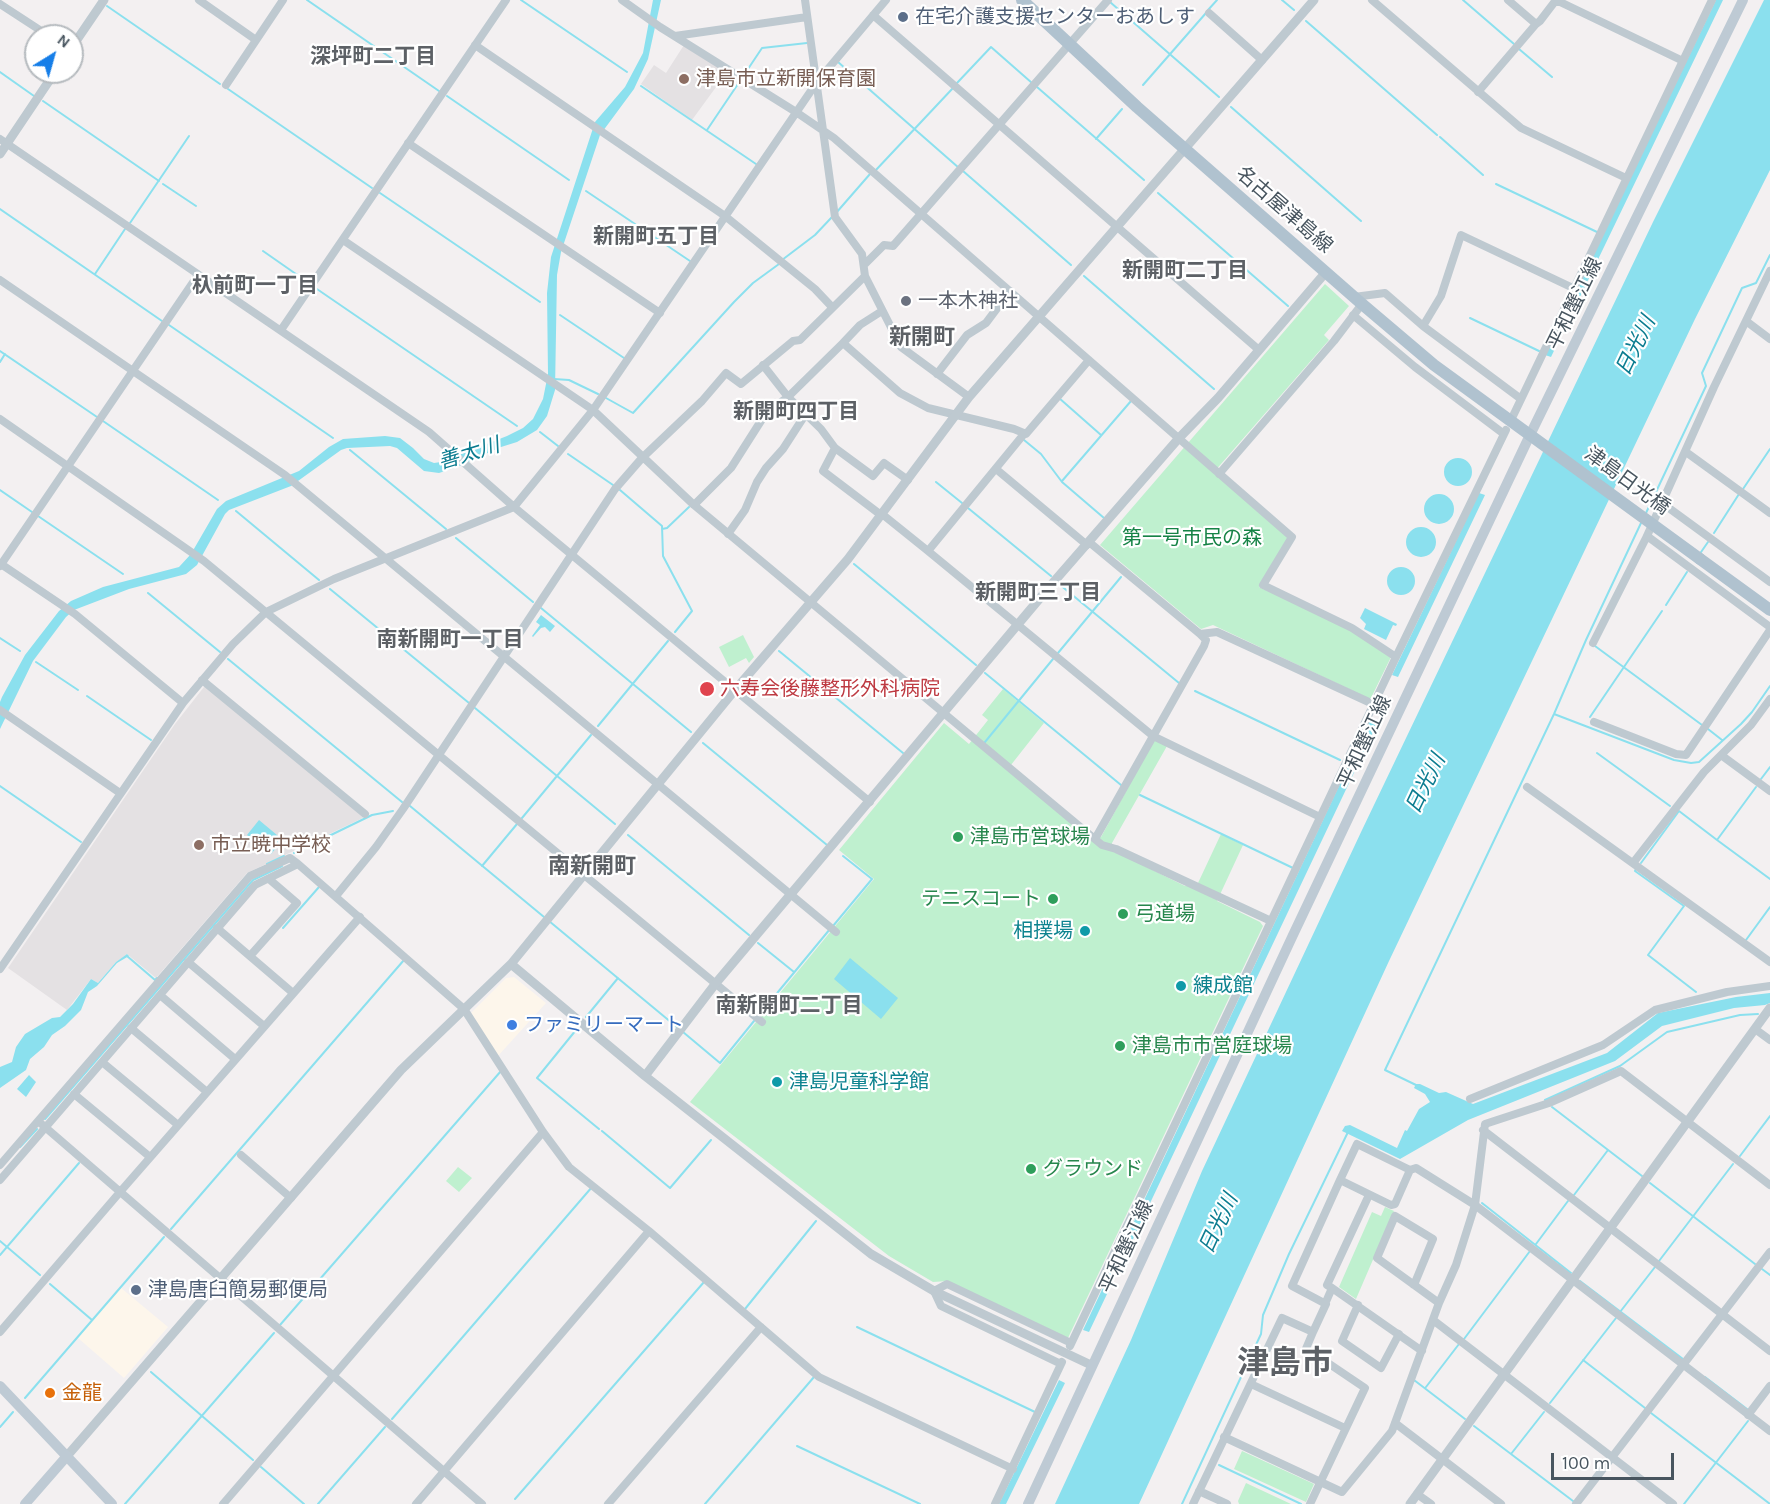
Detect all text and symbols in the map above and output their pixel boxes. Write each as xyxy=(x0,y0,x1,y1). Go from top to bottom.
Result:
place label: 在宅介護支援センターおあしす xyxy=(915,5,1195,29)
marker: 在宅介護支援センターおあしす xyxy=(896,10,910,24)
north arrow xyxy=(24,24,84,84)
text: N xyxy=(54,30,74,52)
district label: 深坪町二丁目 xyxy=(310,44,436,70)
place label: 津島市立新開保育園 xyxy=(696,67,876,91)
marker: 津島市立新開保育園 xyxy=(677,72,691,86)
street label: 名古屋津島線 xyxy=(1231,162,1337,258)
district label: 新開町五丁目 xyxy=(593,224,719,250)
street label: 平和蟹江線 xyxy=(1542,254,1608,354)
district label: 新開町二丁目 xyxy=(1122,258,1248,284)
district label: 杁前町一丁目 xyxy=(192,273,318,299)
place label: 一本木神社 xyxy=(918,289,1018,313)
marker: 一本木神社 xyxy=(899,294,913,308)
water label: 日光川 xyxy=(1611,312,1661,380)
district label: 新開町 xyxy=(889,325,955,351)
district label: 新開町四丁目 xyxy=(733,399,859,425)
water label: 善太川 xyxy=(435,433,503,475)
street label: 津島日光橋 xyxy=(1579,442,1675,520)
park label: 第一号市民の森 xyxy=(1122,526,1262,550)
district label: 新開町三丁目 xyxy=(975,580,1101,606)
district label: 南新開町一丁目 xyxy=(377,627,523,653)
place label: 六寿会後藤整形外科病院 xyxy=(720,677,940,701)
marker: 六寿会後藤整形外科病院 xyxy=(698,680,716,698)
street label: 平和蟹江線 xyxy=(1333,692,1397,792)
water label: 日光川 xyxy=(1401,750,1451,818)
place label: 津島市営球場 xyxy=(970,825,1090,849)
marker: 津島市営球場 xyxy=(951,830,965,844)
place label: 市立暁中学校 xyxy=(211,833,331,857)
marker: 市立暁中学校 xyxy=(192,838,206,852)
district label: 南新開町 xyxy=(548,854,636,880)
place label: テニスコート xyxy=(921,887,1041,911)
marker: テニスコート xyxy=(1046,892,1060,906)
place label: 弓道場 xyxy=(1135,902,1195,926)
marker: 弓道場 xyxy=(1116,907,1130,921)
place label: 相撲場 xyxy=(1013,919,1073,943)
marker: 相撲場 xyxy=(1078,924,1092,938)
place label: 練成館 xyxy=(1193,974,1253,998)
marker: 練成館 xyxy=(1174,979,1188,993)
district label: 南新開町二丁目 xyxy=(716,993,862,1019)
place label: ファミリーマート xyxy=(524,1013,684,1037)
marker: ファミリーマート xyxy=(505,1018,519,1032)
place label: 津島市市営庭球場 xyxy=(1132,1034,1292,1058)
marker: 津島市市営庭球場 xyxy=(1113,1039,1127,1053)
place label: 津島児童科学館 xyxy=(789,1070,929,1094)
marker: 津島児童科学館 xyxy=(770,1075,784,1089)
place label: グラウンド xyxy=(1043,1157,1143,1181)
marker: グラウンド xyxy=(1024,1162,1038,1176)
water label: 日光川 xyxy=(1194,1190,1244,1258)
street label: 平和蟹江線 xyxy=(1095,1197,1159,1297)
place label: 津島唐臼簡易郵便局 xyxy=(148,1278,328,1302)
marker: 津島唐臼簡易郵便局 xyxy=(129,1283,143,1297)
district label: 津島市 xyxy=(1237,1345,1333,1383)
place label: 金龍 xyxy=(62,1381,102,1405)
marker: 金龍 xyxy=(43,1386,57,1400)
scale bar xyxy=(1554,1441,1677,1479)
text: 100 m xyxy=(1562,1452,1610,1474)

